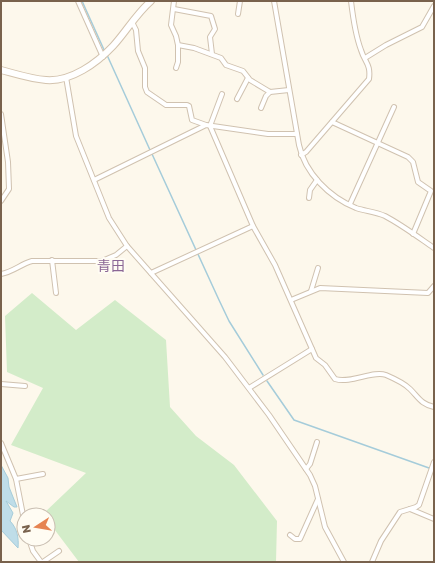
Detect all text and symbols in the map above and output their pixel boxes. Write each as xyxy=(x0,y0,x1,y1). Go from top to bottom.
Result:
district label: 青田 xyxy=(97,257,125,274)
north arrow xyxy=(16,507,56,547)
text: N xyxy=(19,524,33,535)

